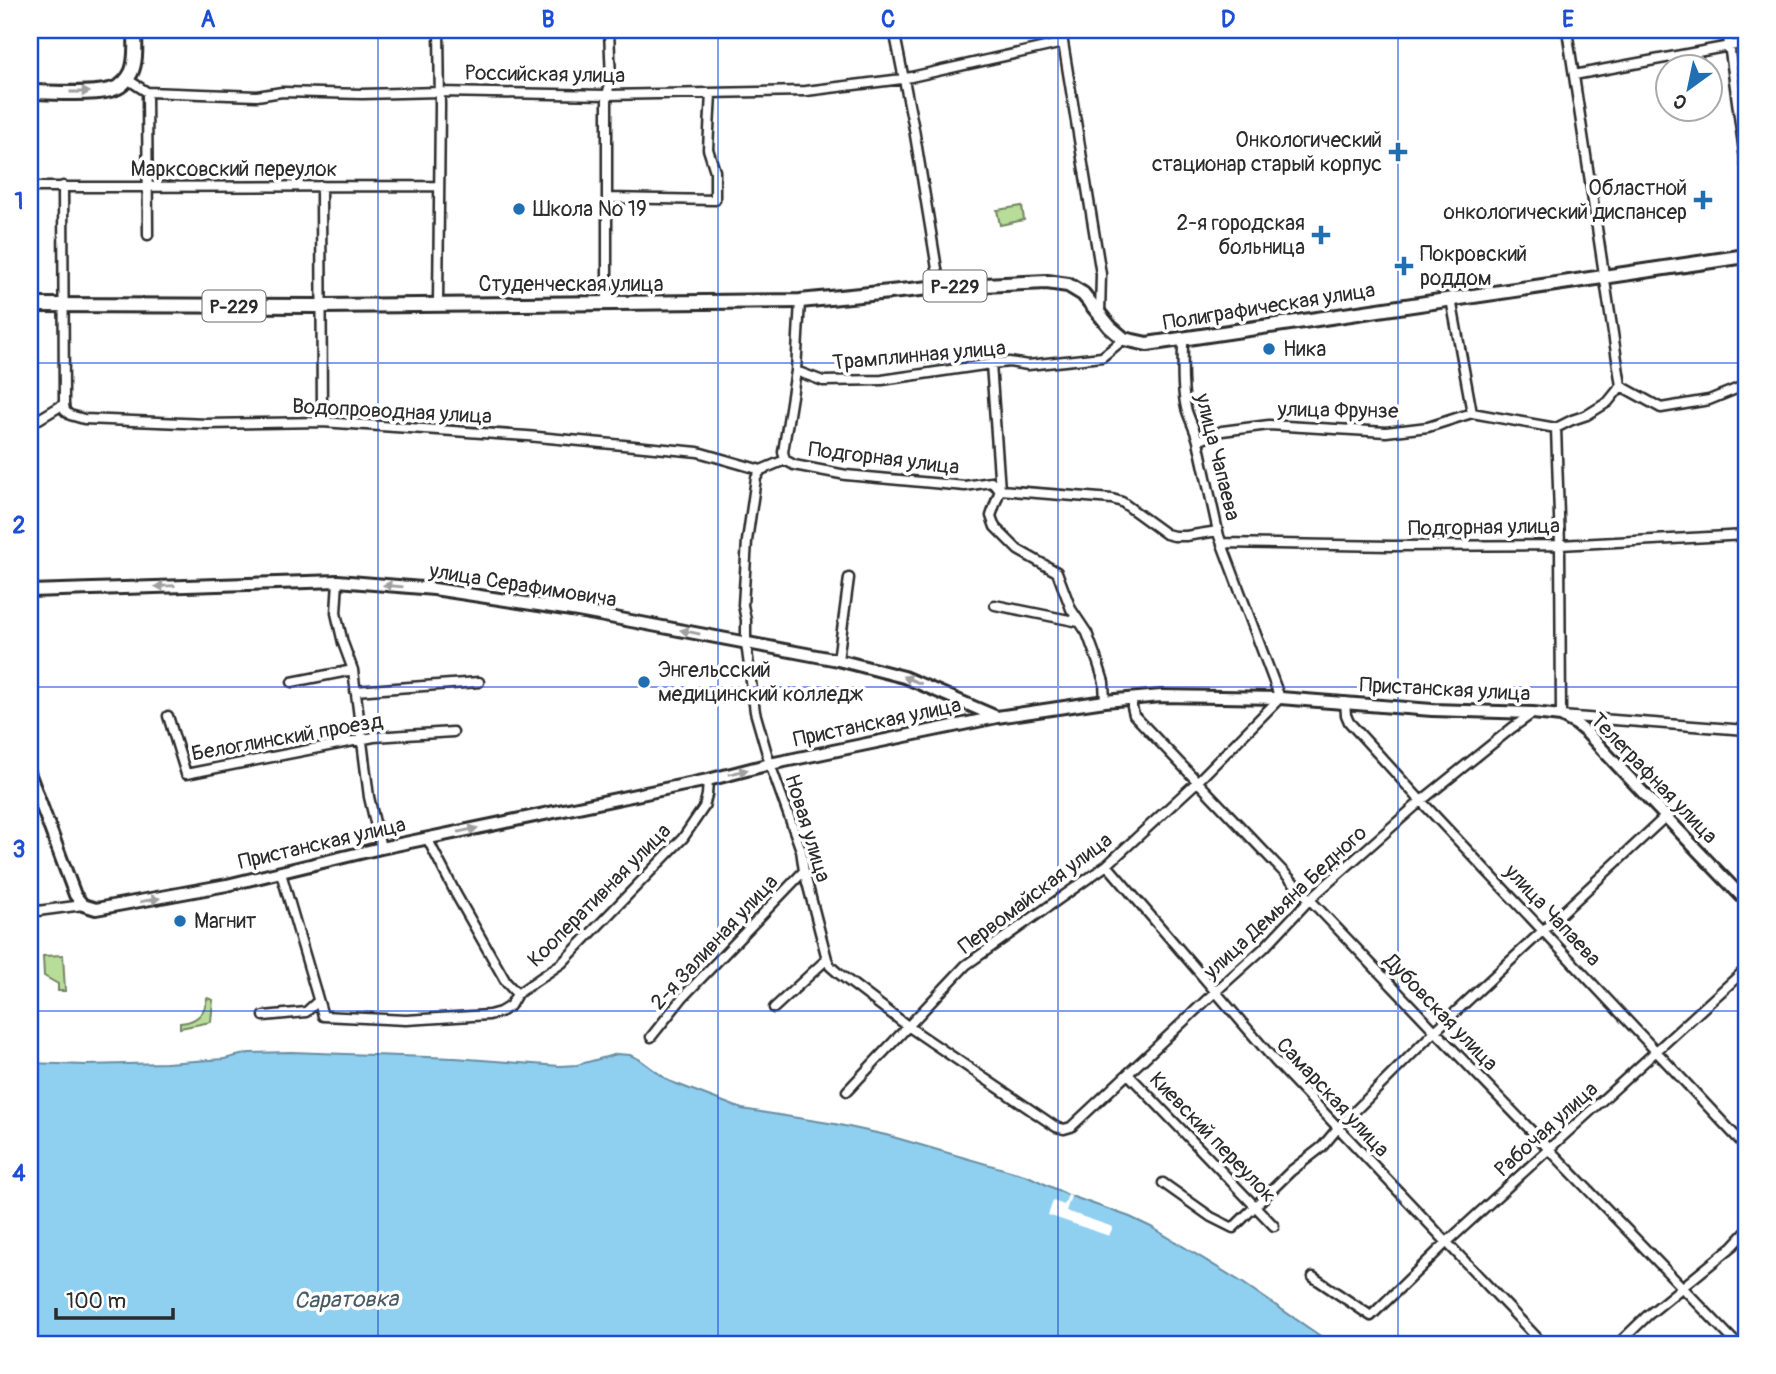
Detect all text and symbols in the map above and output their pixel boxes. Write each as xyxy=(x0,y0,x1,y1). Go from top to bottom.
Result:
text: A xyxy=(201,5,216,34)
text: B xyxy=(541,5,555,34)
text: C xyxy=(881,5,895,34)
text: D xyxy=(1221,5,1235,34)
text: E xyxy=(1562,5,1574,34)
north arrow xyxy=(1654,52,1724,122)
street label: Российская улица xyxy=(465,60,625,89)
one-way arrow xyxy=(69,86,91,98)
text: С xyxy=(1669,88,1692,115)
place label: Онкологический стационар старый корпус xyxy=(1152,127,1382,178)
marker: Онкологический стационар старый корпус xyxy=(1388,142,1408,162)
street label: Марксовский переулок xyxy=(131,156,338,183)
place label: Областной онкологический диспансер xyxy=(1443,175,1687,226)
text: 1 xyxy=(15,187,24,216)
marker: Областной онкологический диспансер xyxy=(1693,190,1713,210)
place label: Школа № 19 xyxy=(533,196,647,223)
marker: Школа № 19 xyxy=(511,201,527,217)
place label: 2-я городская больница xyxy=(1177,210,1305,261)
marker: 2-я городская больница xyxy=(1311,225,1331,245)
place label: Покровский роддом xyxy=(1420,241,1527,292)
marker: Покровский роддом xyxy=(1394,256,1414,276)
road number: Р-229 xyxy=(923,270,986,302)
street label: Студенческая улица xyxy=(479,271,663,298)
street label: Полиграфическая улица xyxy=(1161,276,1377,337)
road number: Р-229 xyxy=(202,290,266,322)
street label: Трамплинная улица xyxy=(831,334,1007,377)
place label: Ника xyxy=(1283,336,1326,363)
marker: Ника xyxy=(1261,341,1277,357)
street label: улица Чапаева xyxy=(1188,390,1246,524)
street label: Водопроводная улица xyxy=(291,393,493,430)
street label: улица Фрунзе xyxy=(1276,396,1399,425)
street label: Подгорная улица xyxy=(807,436,961,481)
text: 2 xyxy=(13,511,26,540)
street label: Подгорная улица xyxy=(1408,513,1560,542)
street label: улица Серафимовича xyxy=(426,557,618,614)
one-way arrow xyxy=(381,580,403,591)
one-way arrow xyxy=(154,581,176,592)
one-way arrow xyxy=(679,626,701,637)
place label: Энгельсский медицинский колледж xyxy=(658,657,864,708)
street label: Пристанская улица xyxy=(1359,672,1531,707)
marker: Энгельсский медицинский колледж xyxy=(636,674,652,690)
one-way arrow xyxy=(901,675,922,686)
street label: Пристанская улица xyxy=(791,692,963,753)
street label: Белоглинский проезд xyxy=(189,707,385,768)
street label: Телеграфная улица xyxy=(1584,707,1723,850)
one-way arrow xyxy=(727,766,749,777)
street label: Новая улица xyxy=(778,771,837,885)
street label: Пристанская улица xyxy=(236,811,408,876)
street label: Кооперативная улица xyxy=(522,818,677,973)
street label: улица Демьяна Бедного xyxy=(1197,820,1373,986)
one-way arrow xyxy=(457,824,479,835)
street label: Первомайская улица xyxy=(953,827,1118,960)
text: 3 xyxy=(13,835,25,864)
street label: улица Чапаева xyxy=(1498,858,1607,972)
street label: 2-я Заливная улица xyxy=(645,869,784,1016)
one-way arrow xyxy=(139,894,161,905)
place label: Магнит xyxy=(194,908,257,935)
marker: Магнит xyxy=(172,913,188,929)
street label: Дубовская улица xyxy=(1377,947,1504,1077)
street label: Самарская улица xyxy=(1270,1032,1395,1163)
street label: Киевский переулок xyxy=(1144,1066,1282,1208)
street label: Рабочая улица xyxy=(1489,1076,1604,1183)
text: 4 xyxy=(12,1159,26,1188)
scale bar xyxy=(56,1276,173,1320)
water label: Саратовка xyxy=(294,1284,400,1315)
text: 100 m xyxy=(66,1288,126,1315)

